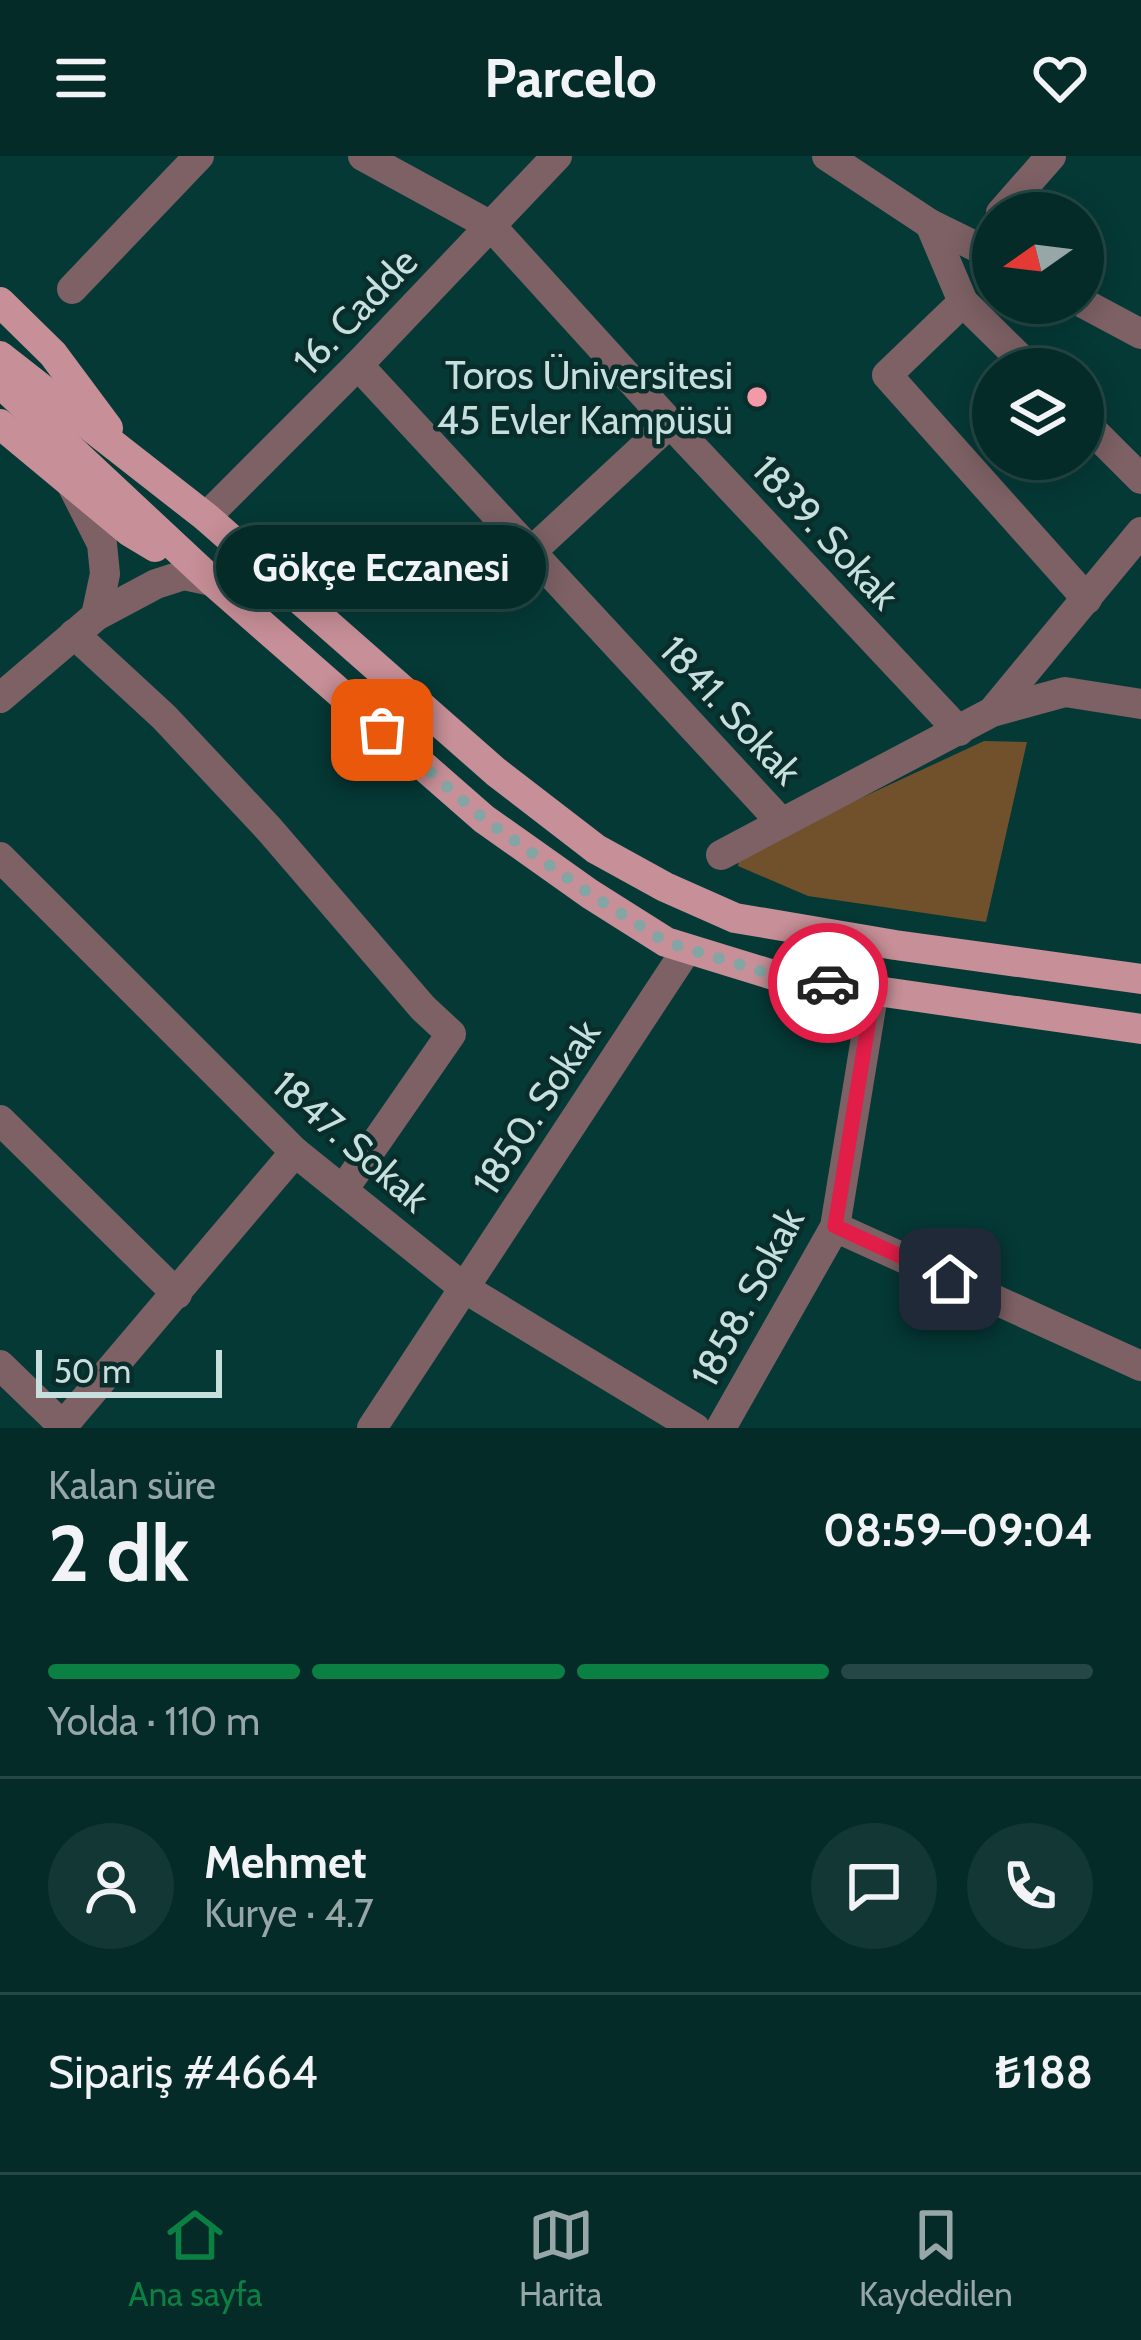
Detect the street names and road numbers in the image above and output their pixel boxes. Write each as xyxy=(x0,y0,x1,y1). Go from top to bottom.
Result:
street label: 16. Cadde xyxy=(283,238,427,384)
street label: 1839. Sokak xyxy=(743,445,910,619)
street label: 1841. Sokak xyxy=(650,626,812,795)
street label: 1850. Sokak xyxy=(462,1010,610,1203)
street label: 1847. Sokak xyxy=(263,1060,439,1222)
street label: 1858. Sokak xyxy=(680,1199,814,1395)

